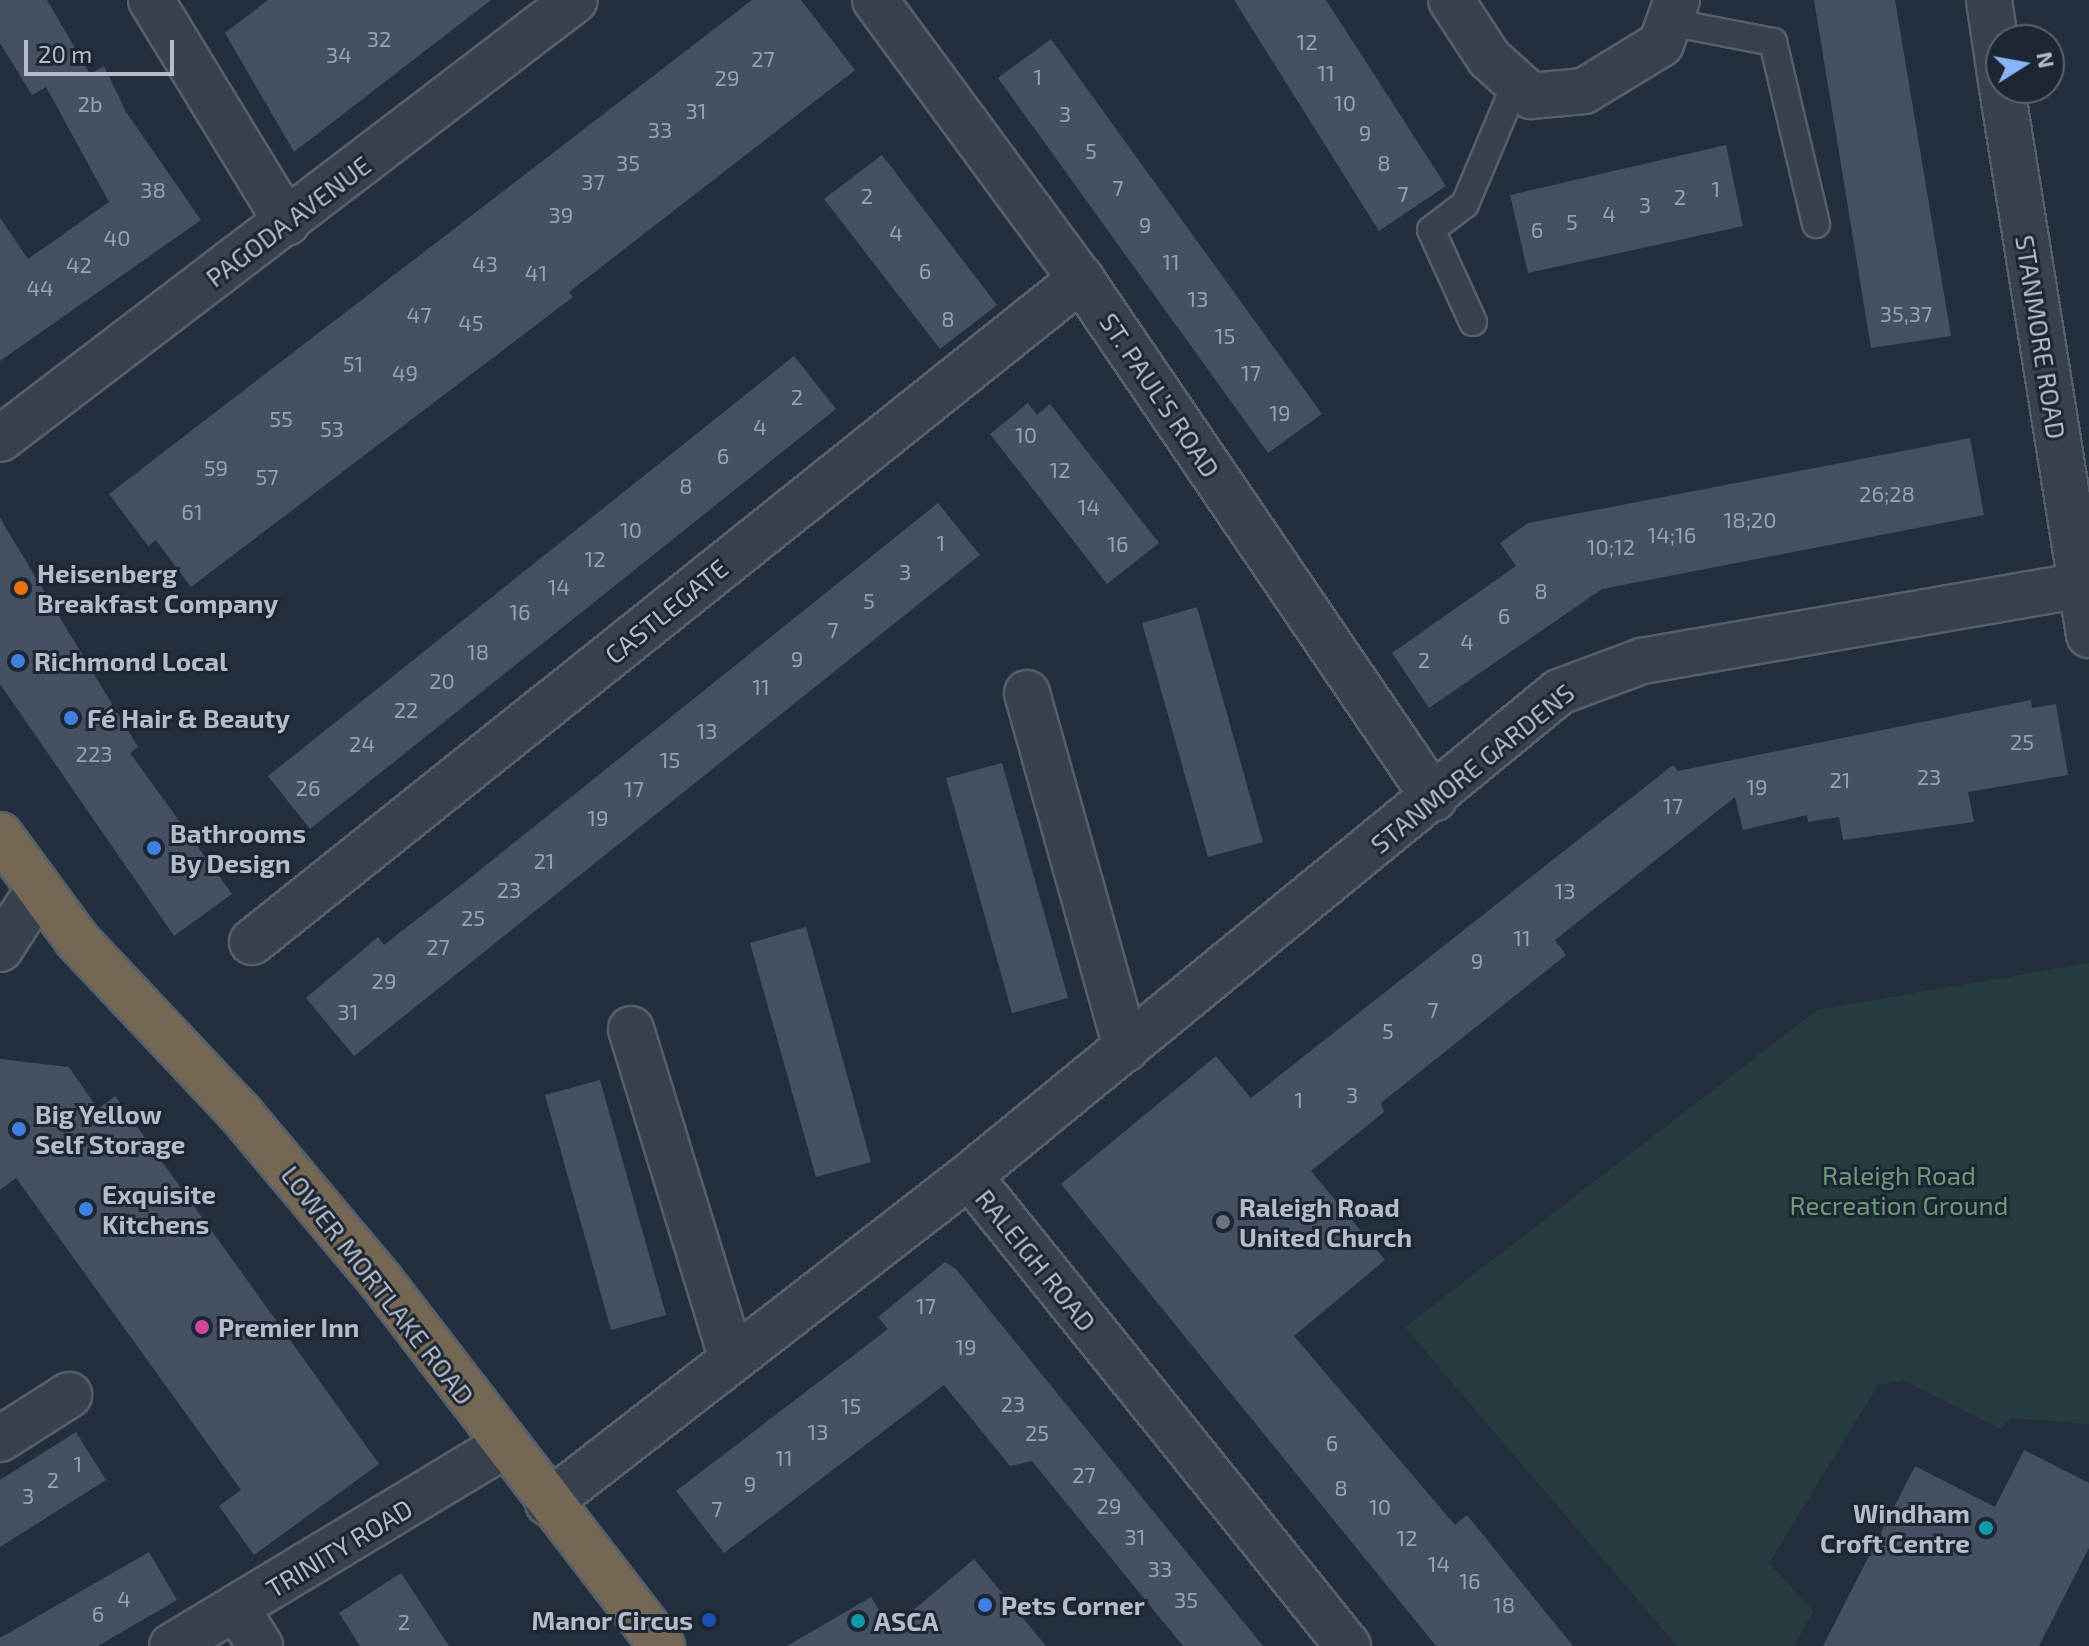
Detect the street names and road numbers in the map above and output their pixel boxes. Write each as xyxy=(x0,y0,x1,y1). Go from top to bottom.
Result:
street label: PAGODA AVENUE xyxy=(199,149,377,293)
street label: STANMORE ROAD xyxy=(2009,233,2073,441)
street label: ST. PAUL’S ROAD xyxy=(1093,307,1227,483)
street label: CASTLEGATE xyxy=(598,552,734,670)
street label: STANMORE GARDENS xyxy=(1364,676,1580,860)
street label: LOWER MORTLAKE ROAD xyxy=(275,1159,481,1411)
street label: RALEIGH ROAD xyxy=(969,1183,1103,1337)
street label: TRINITY ROAD xyxy=(260,1492,418,1604)

